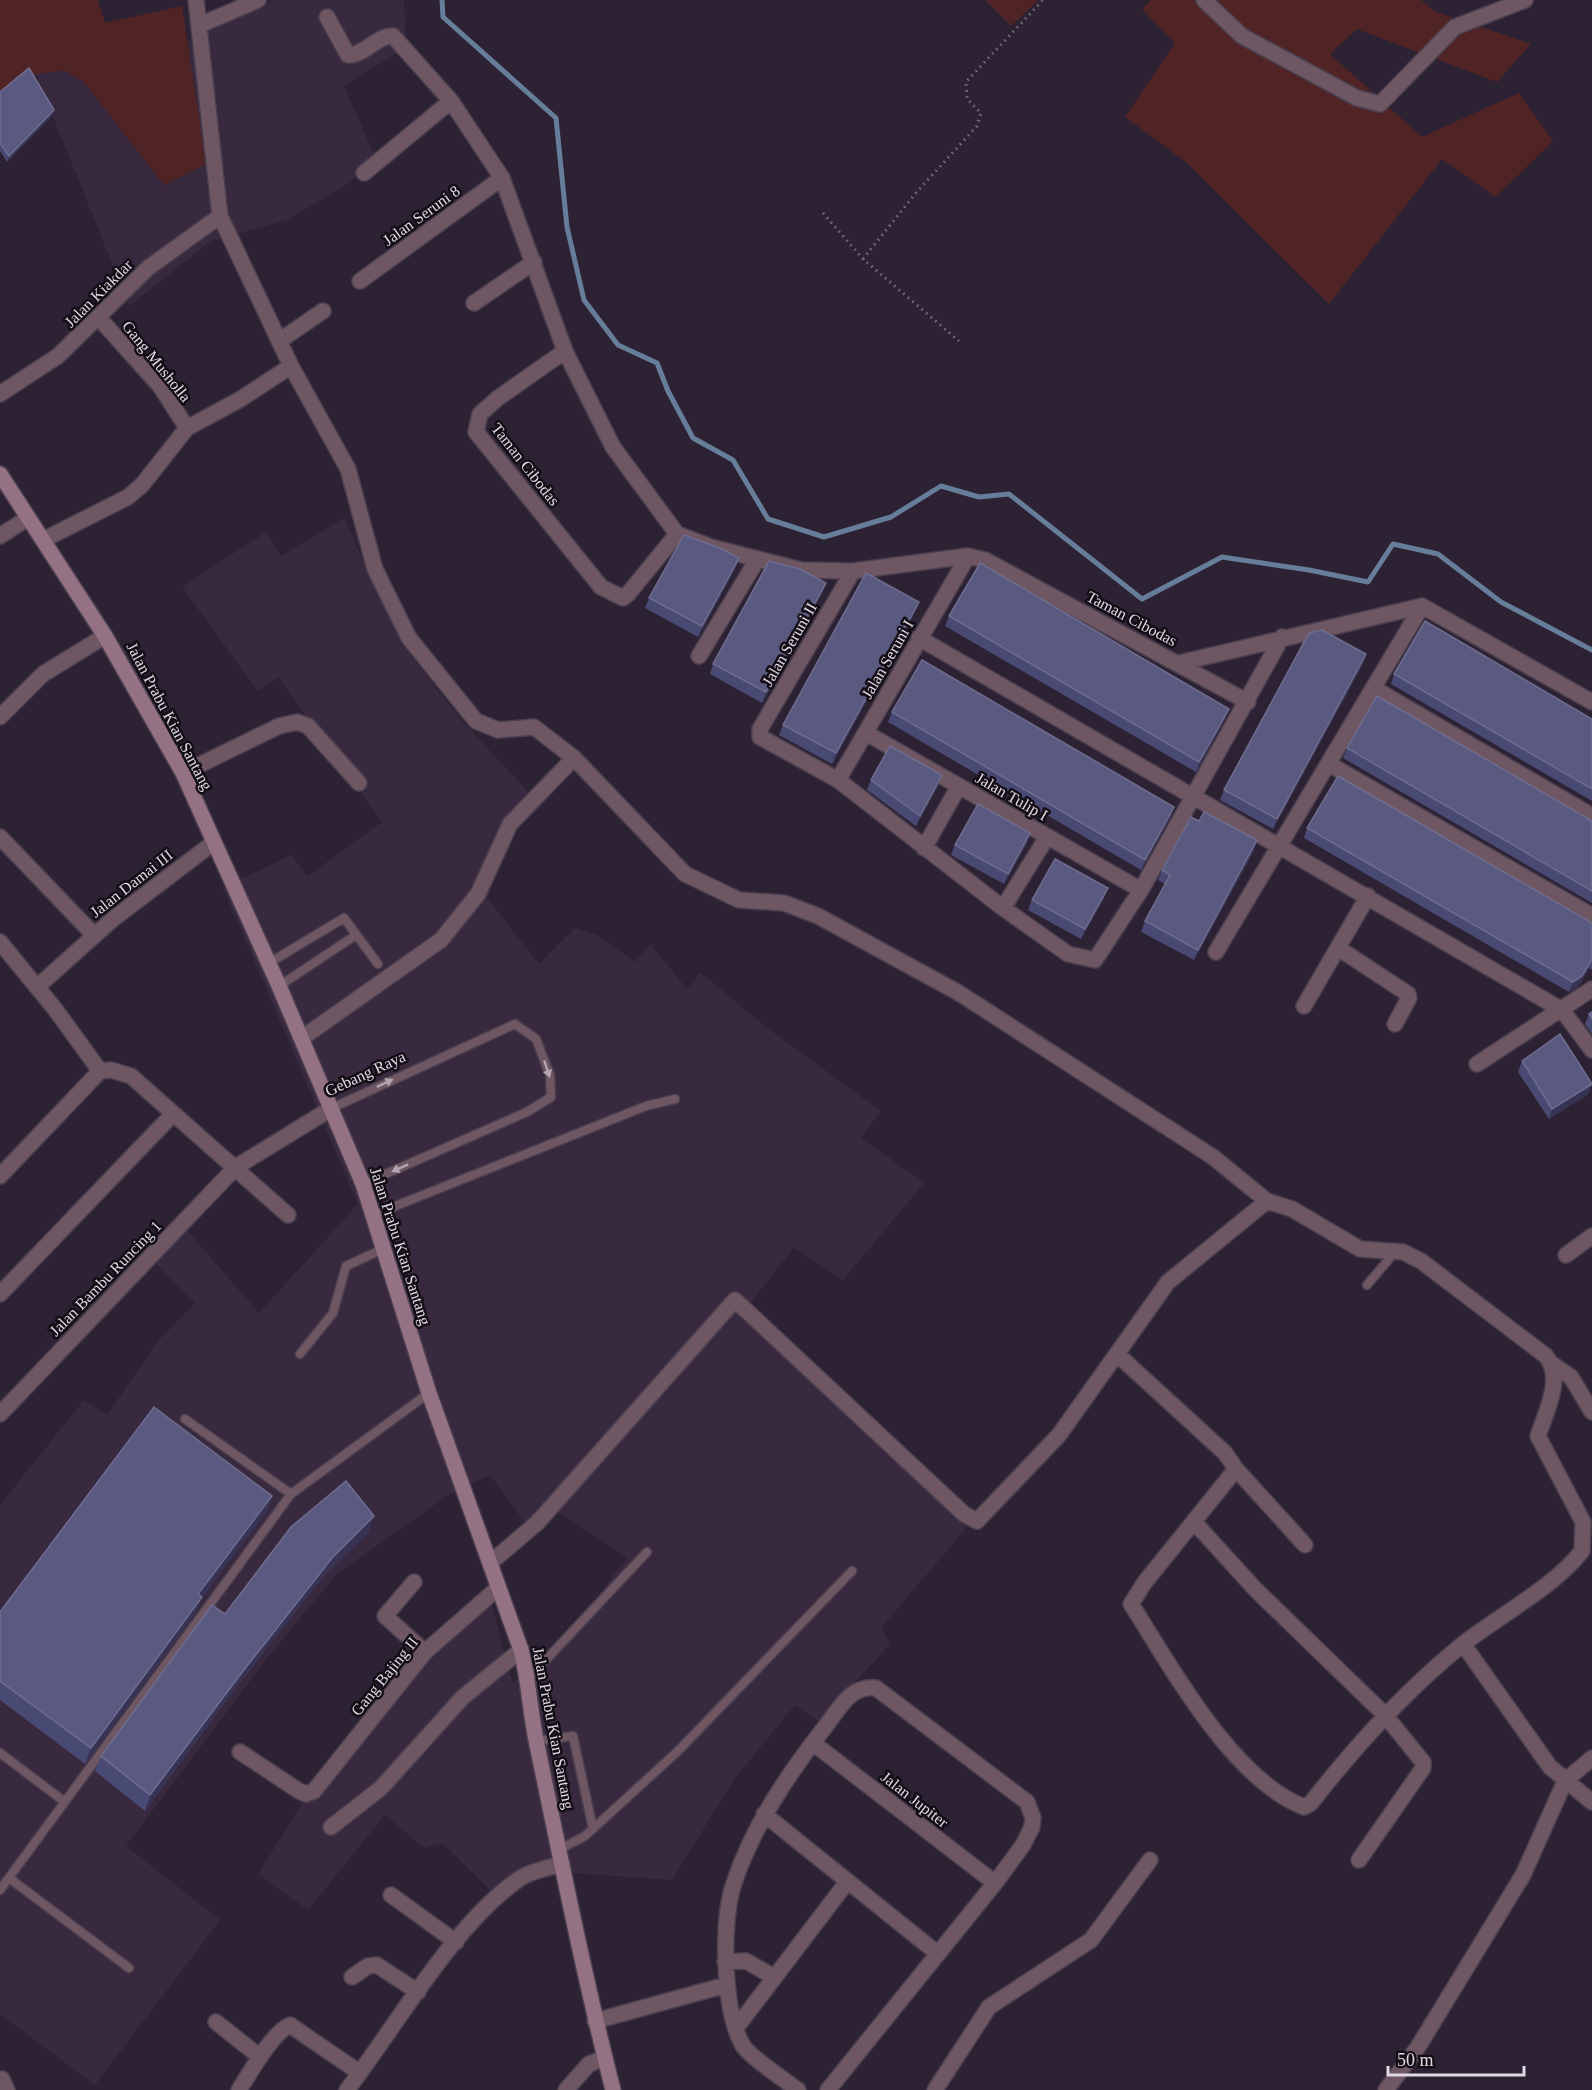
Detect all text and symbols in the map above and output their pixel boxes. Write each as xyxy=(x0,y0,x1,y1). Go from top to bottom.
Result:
street label: Jalan Seruni 8 xyxy=(380,182,463,249)
street label: Jalan Kiakdar xyxy=(61,256,136,331)
street label: Gang Musholla xyxy=(118,317,194,406)
street label: Taman Cibodas xyxy=(488,420,563,509)
street label: Taman Cibodas xyxy=(1084,588,1180,649)
street label: Jalan Seruni II xyxy=(759,600,820,689)
street label: Jalan Seruni I xyxy=(858,617,917,702)
street label: Jalan Prabu Kian Santang xyxy=(122,639,216,793)
street label: Jalan Tulip I xyxy=(972,769,1051,825)
street label: Jalan Damai III xyxy=(87,846,176,921)
street label: Gebang Raya xyxy=(322,1047,408,1100)
one-way arrow xyxy=(543,1060,552,1078)
one-way arrow xyxy=(376,1078,394,1088)
one-way arrow xyxy=(391,1164,409,1173)
street label: Jalan Prabu Kian Santang xyxy=(366,1165,434,1327)
street label: Jalan Bambu Runcing 1 xyxy=(46,1217,165,1340)
street label: Gang Bajing II xyxy=(348,1634,422,1720)
street label: Jalan Prabu Kian Santang xyxy=(528,1646,578,1811)
street label: Jalan Jupiter xyxy=(877,1768,952,1832)
scale bar xyxy=(1388,2039,1524,2077)
text: 50 m xyxy=(1397,2050,1434,2070)

